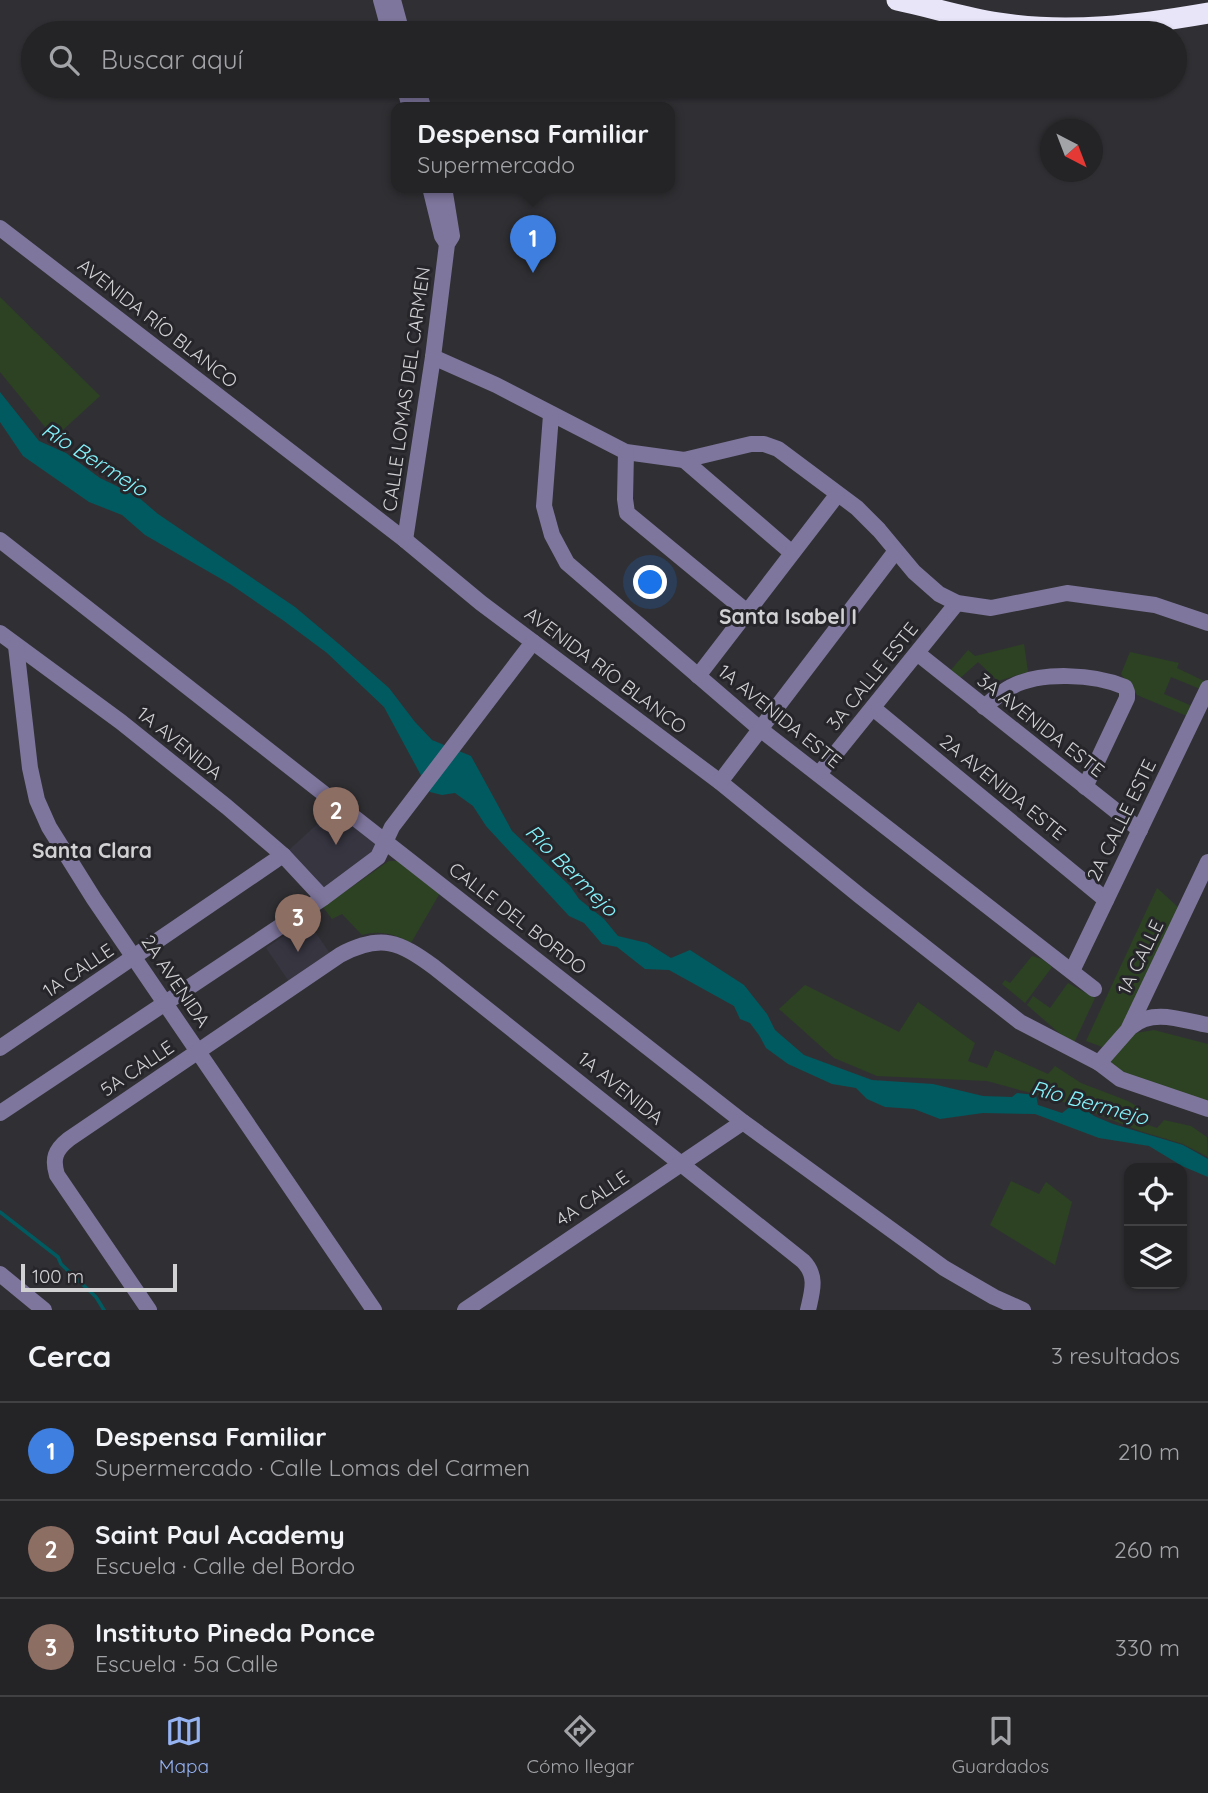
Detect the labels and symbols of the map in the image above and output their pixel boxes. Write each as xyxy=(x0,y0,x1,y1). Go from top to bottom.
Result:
north arrow xyxy=(1040,119,1103,182)
pin: 1 xyxy=(510,215,556,273)
street label: AVENIDA RÍO BLANCO xyxy=(73,253,243,393)
street label: CALLE LOMAS DEL CARMEN xyxy=(377,265,435,513)
water label: Río Bermejo xyxy=(37,416,154,503)
your location xyxy=(633,565,667,599)
street label: AVENIDA RÍO BLANCO xyxy=(520,601,692,739)
district label: Santa Isabel I xyxy=(719,603,857,629)
street label: 3A CALLE ESTE xyxy=(821,617,923,735)
street label: 1A AVENIDA ESTE xyxy=(713,659,847,773)
street label: 3A AVENIDA ESTE xyxy=(973,668,1109,782)
street label: 1A AVENIDA xyxy=(132,701,228,785)
street label: 2A AVENIDA ESTE xyxy=(935,729,1071,845)
street label: 2A CALLE ESTE xyxy=(1081,755,1161,885)
pin: 2 xyxy=(313,787,359,845)
water label: Río Bermejo xyxy=(520,818,625,923)
district label: Santa Clara xyxy=(32,837,152,863)
street label: CALLE DEL BORDO xyxy=(444,857,592,979)
pin: 3 xyxy=(275,894,321,952)
street label: 1A CALLE xyxy=(1112,916,1168,998)
street label: 2A AVENIDA xyxy=(136,930,216,1032)
street label: 1A CALLE xyxy=(38,938,118,1002)
street label: 5A CALLE xyxy=(96,1035,178,1101)
street label: 1A AVENIDA xyxy=(573,1046,669,1130)
water label: Río Bermejo xyxy=(1029,1074,1153,1130)
street label: 4A CALLE xyxy=(551,1165,633,1231)
scale bar xyxy=(21,1261,177,1293)

